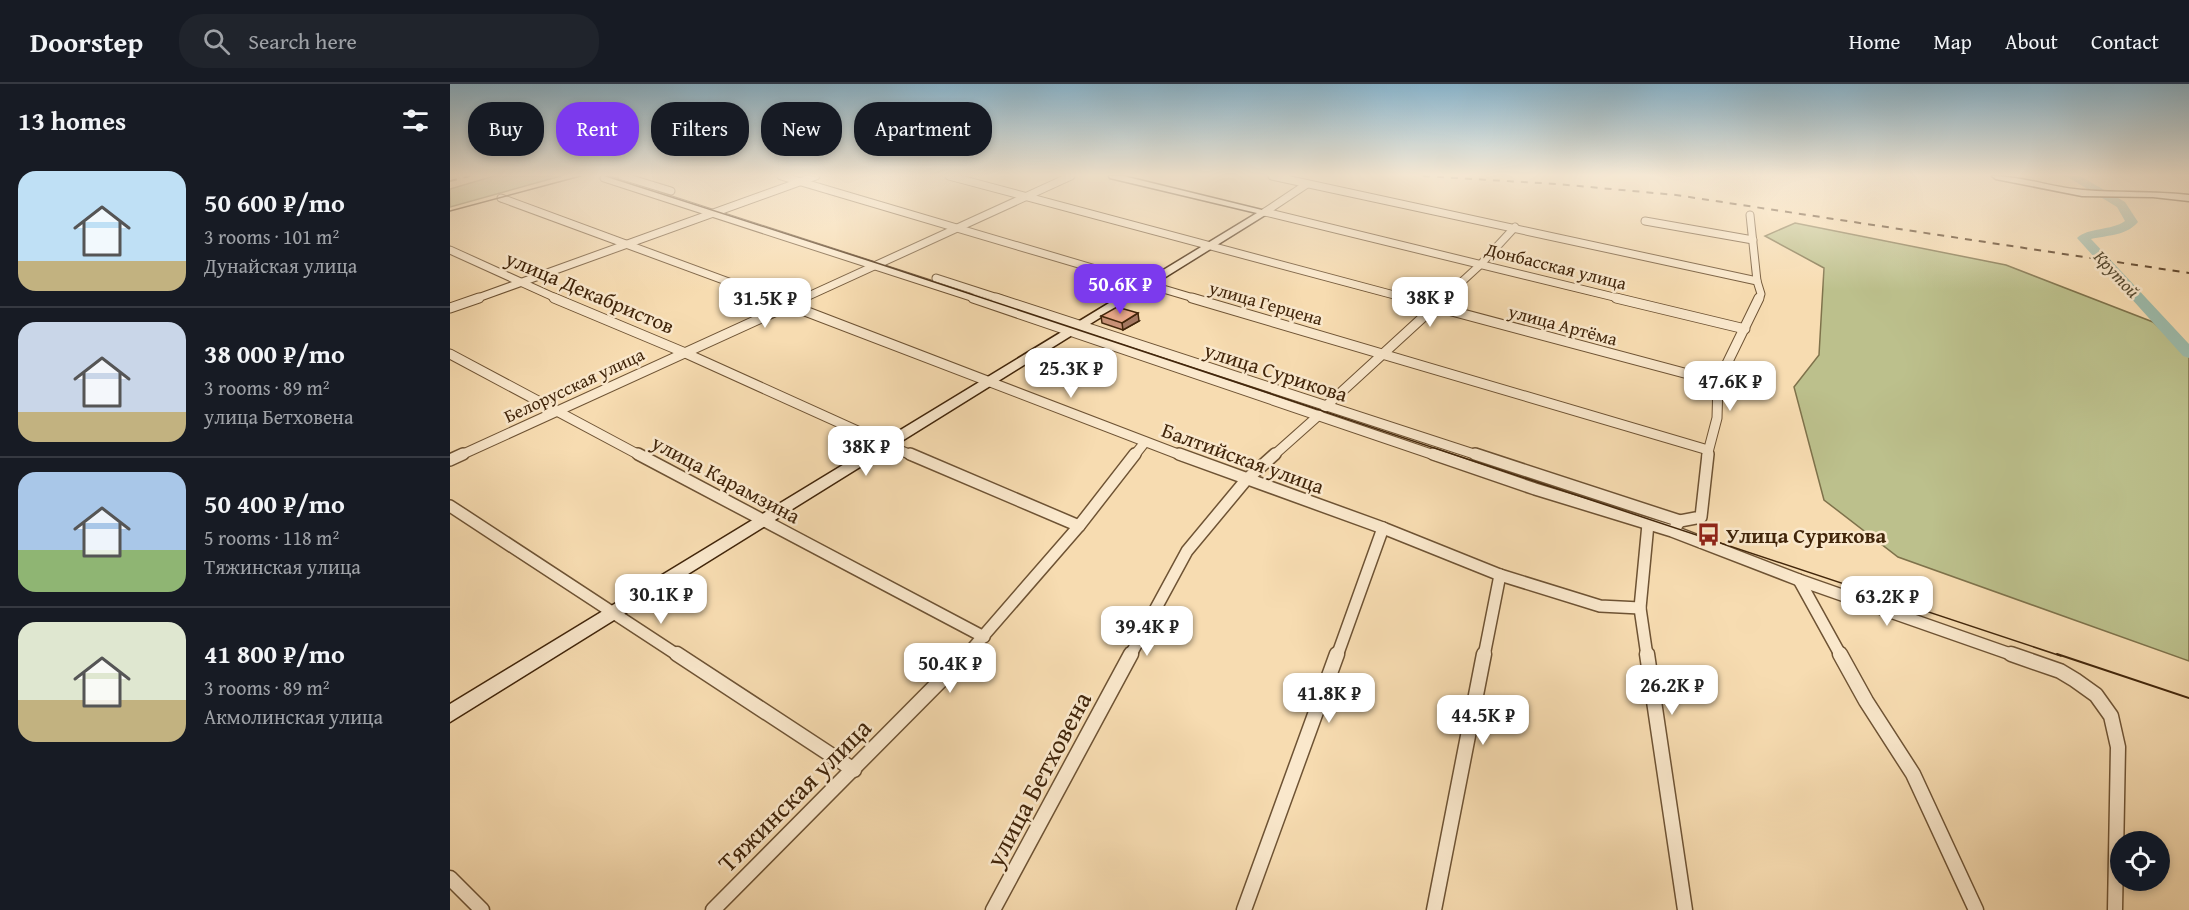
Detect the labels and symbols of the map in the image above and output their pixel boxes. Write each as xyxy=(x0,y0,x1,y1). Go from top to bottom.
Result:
street label: Донбасская улица xyxy=(1482,235,1630,297)
street label: улица Декабристов xyxy=(500,242,679,342)
water label: Крутой xyxy=(2088,244,2146,304)
pin: 50.6K ₽ xyxy=(1065,264,1175,315)
street label: улица Герцена xyxy=(1205,274,1326,332)
pin: 38K ₽ xyxy=(1388,277,1472,328)
pin: 31.5K ₽ xyxy=(710,278,820,329)
street label: улица Артёма xyxy=(1505,297,1621,353)
street label: улица Сурикова xyxy=(1199,334,1352,410)
street label: Белорусская улица xyxy=(499,340,649,429)
pin: 25.3K ₽ xyxy=(1016,348,1126,399)
pin: 47.6K ₽ xyxy=(1675,361,1785,412)
street label: Балтийская улица xyxy=(1157,414,1329,502)
street label: улица Карамзина xyxy=(645,426,806,531)
pin: 38K ₽ xyxy=(824,426,908,477)
place label: Улица Сурикова xyxy=(1726,520,1887,551)
bus stop icon: Улица Сурикова xyxy=(1695,522,1721,548)
pin: 30.1K ₽ xyxy=(606,574,716,625)
pin: 63.2K ₽ xyxy=(1832,576,1942,627)
pin: 39.4K ₽ xyxy=(1092,606,1202,657)
pin: 50.4K ₽ xyxy=(895,643,1005,694)
pin: 26.2K ₽ xyxy=(1617,665,1727,716)
pin: 41.8K ₽ xyxy=(1274,673,1384,724)
street label: улица Бетховена xyxy=(975,684,1101,875)
pin: 44.5K ₽ xyxy=(1428,695,1538,746)
street label: Тяжинская улица xyxy=(708,709,880,881)

